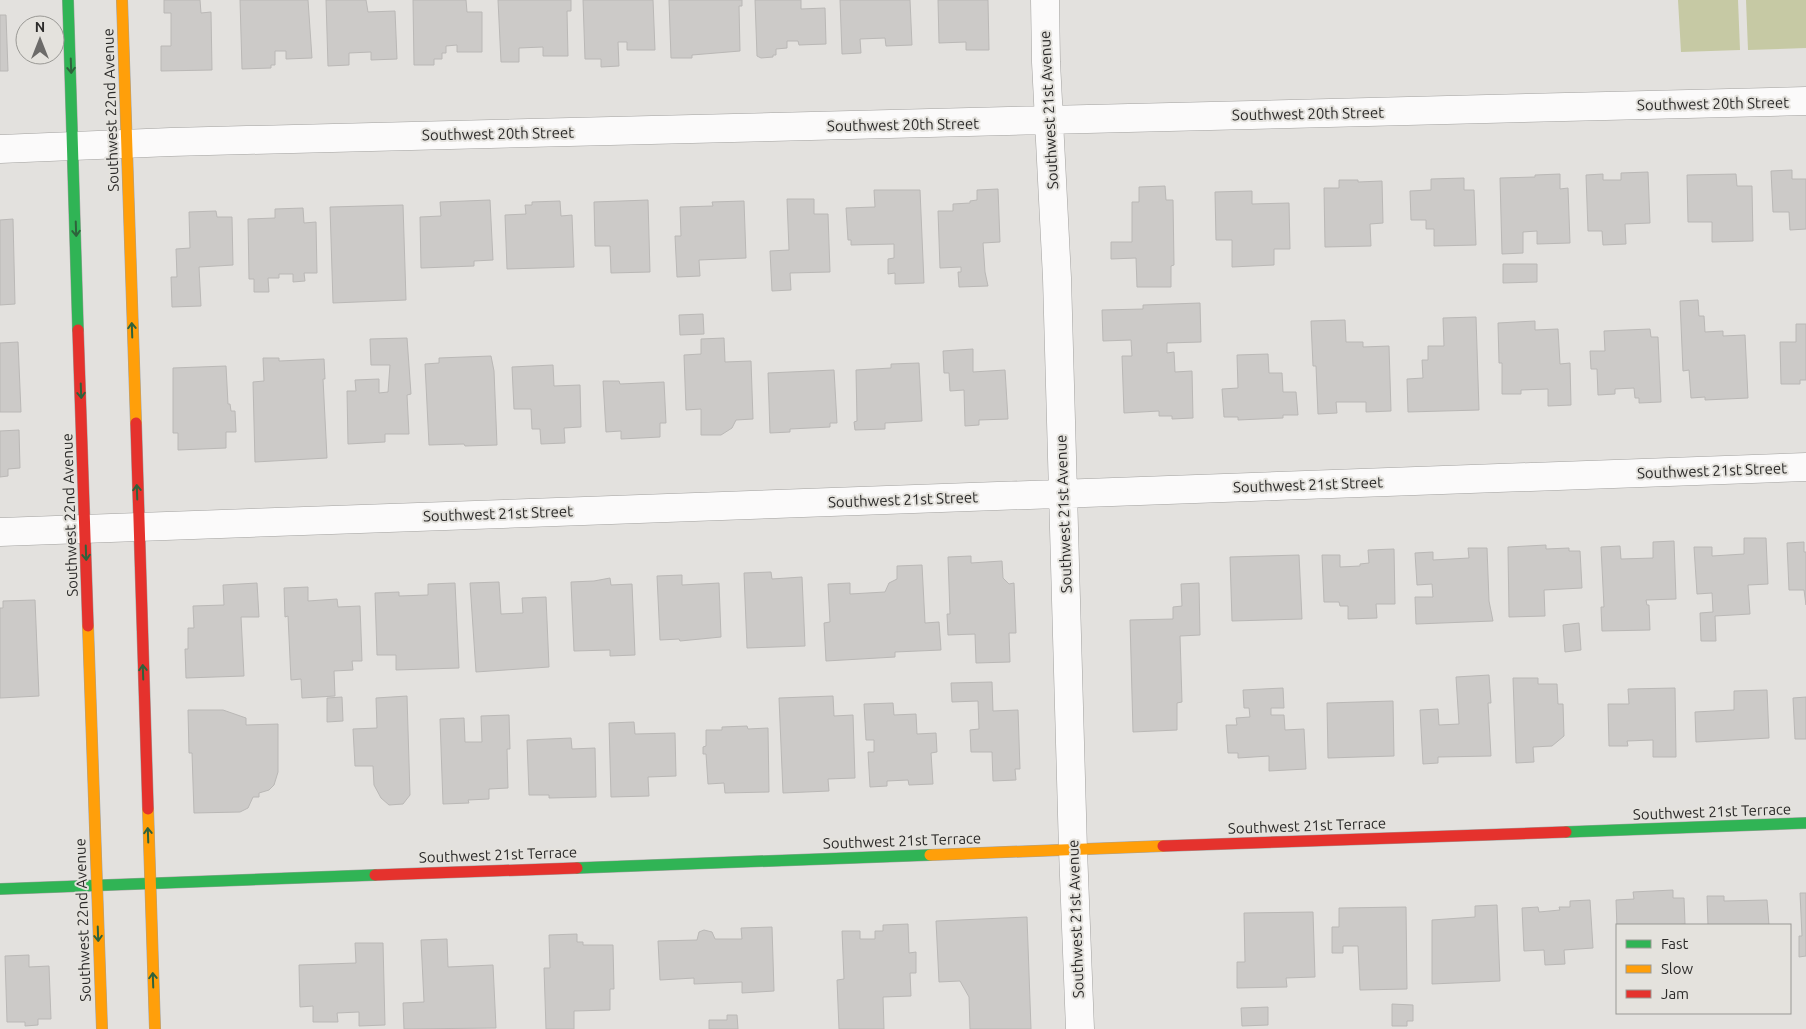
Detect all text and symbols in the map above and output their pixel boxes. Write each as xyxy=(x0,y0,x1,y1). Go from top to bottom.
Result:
north arrow xyxy=(15,15,65,65)
text: N xyxy=(35,19,45,35)
street label: Southwest 22nd Avenue xyxy=(99,28,122,192)
street label: Southwest 21st Avenue xyxy=(1036,30,1061,190)
one-way arrow xyxy=(66,58,76,74)
street label: Southwest 20th Street xyxy=(1637,94,1789,113)
street label: Southwest 20th Street xyxy=(1232,104,1384,123)
street label: Southwest 20th Street xyxy=(827,115,979,134)
street label: Southwest 20th Street xyxy=(422,124,574,143)
one-way arrow xyxy=(72,220,81,236)
one-way arrow xyxy=(128,322,137,338)
one-way arrow xyxy=(76,382,86,399)
street label: Southwest 22nd Avenue xyxy=(58,433,81,597)
street label: Southwest 21st Avenue xyxy=(1052,434,1075,594)
street label: Southwest 21st Street xyxy=(1637,459,1787,482)
street label: Southwest 21st Street xyxy=(1233,473,1383,496)
one-way arrow xyxy=(132,484,142,500)
street label: Southwest 21st Street xyxy=(828,488,978,511)
street label: Southwest 21st Street xyxy=(423,502,573,525)
one-way arrow xyxy=(81,545,91,561)
one-way arrow xyxy=(138,664,147,680)
street label: Southwest 21st Terrace xyxy=(1633,800,1791,823)
street label: Southwest 21st Terrace xyxy=(1228,814,1386,837)
one-way arrow xyxy=(143,827,152,843)
street label: Southwest 21st Terrace xyxy=(823,829,981,852)
street label: Southwest 22nd Avenue xyxy=(71,838,94,1002)
street label: Southwest 21st Avenue xyxy=(1064,839,1087,999)
street label: Southwest 21st Terrace xyxy=(419,843,577,866)
legend xyxy=(1616,924,1791,1014)
one-way arrow xyxy=(93,926,103,942)
text: Fast xyxy=(1661,935,1689,952)
text: Slow xyxy=(1661,960,1694,977)
one-way arrow xyxy=(148,973,158,989)
text: Jam xyxy=(1661,985,1689,1002)

